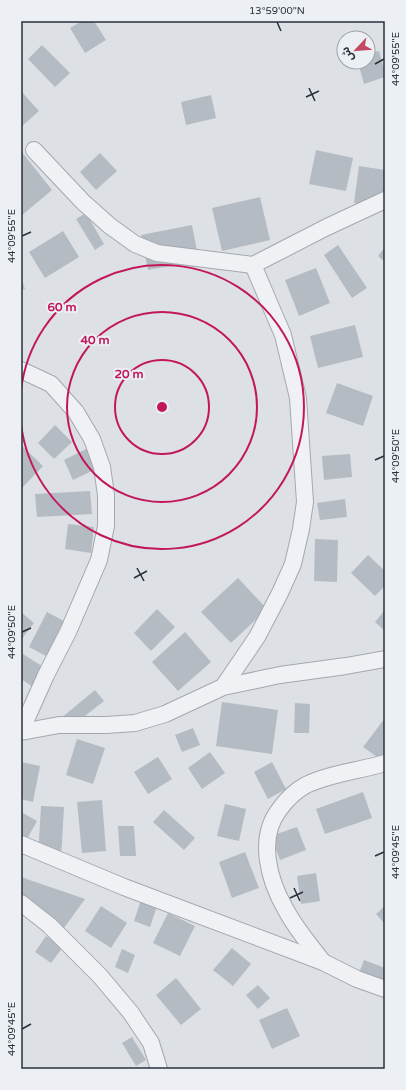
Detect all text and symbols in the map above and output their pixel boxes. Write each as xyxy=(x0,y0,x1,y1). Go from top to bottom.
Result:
text: 13°59'00"N xyxy=(249,5,305,17)
north arrow xyxy=(336,30,376,70)
text: 44°09'55"E xyxy=(390,32,402,86)
text: ش xyxy=(338,45,357,64)
text: 44°09'55"E xyxy=(6,209,18,263)
text: 60 m xyxy=(47,300,77,314)
text: 40 m xyxy=(80,333,110,347)
text: 20 m xyxy=(114,367,144,381)
centre of rings xyxy=(155,400,169,414)
text: 44°09'50"E xyxy=(390,429,402,483)
text: 44°09'50"E xyxy=(6,605,18,659)
text: 44°09'45"E xyxy=(390,825,402,879)
text: 44°09'45"E xyxy=(6,1002,18,1056)

